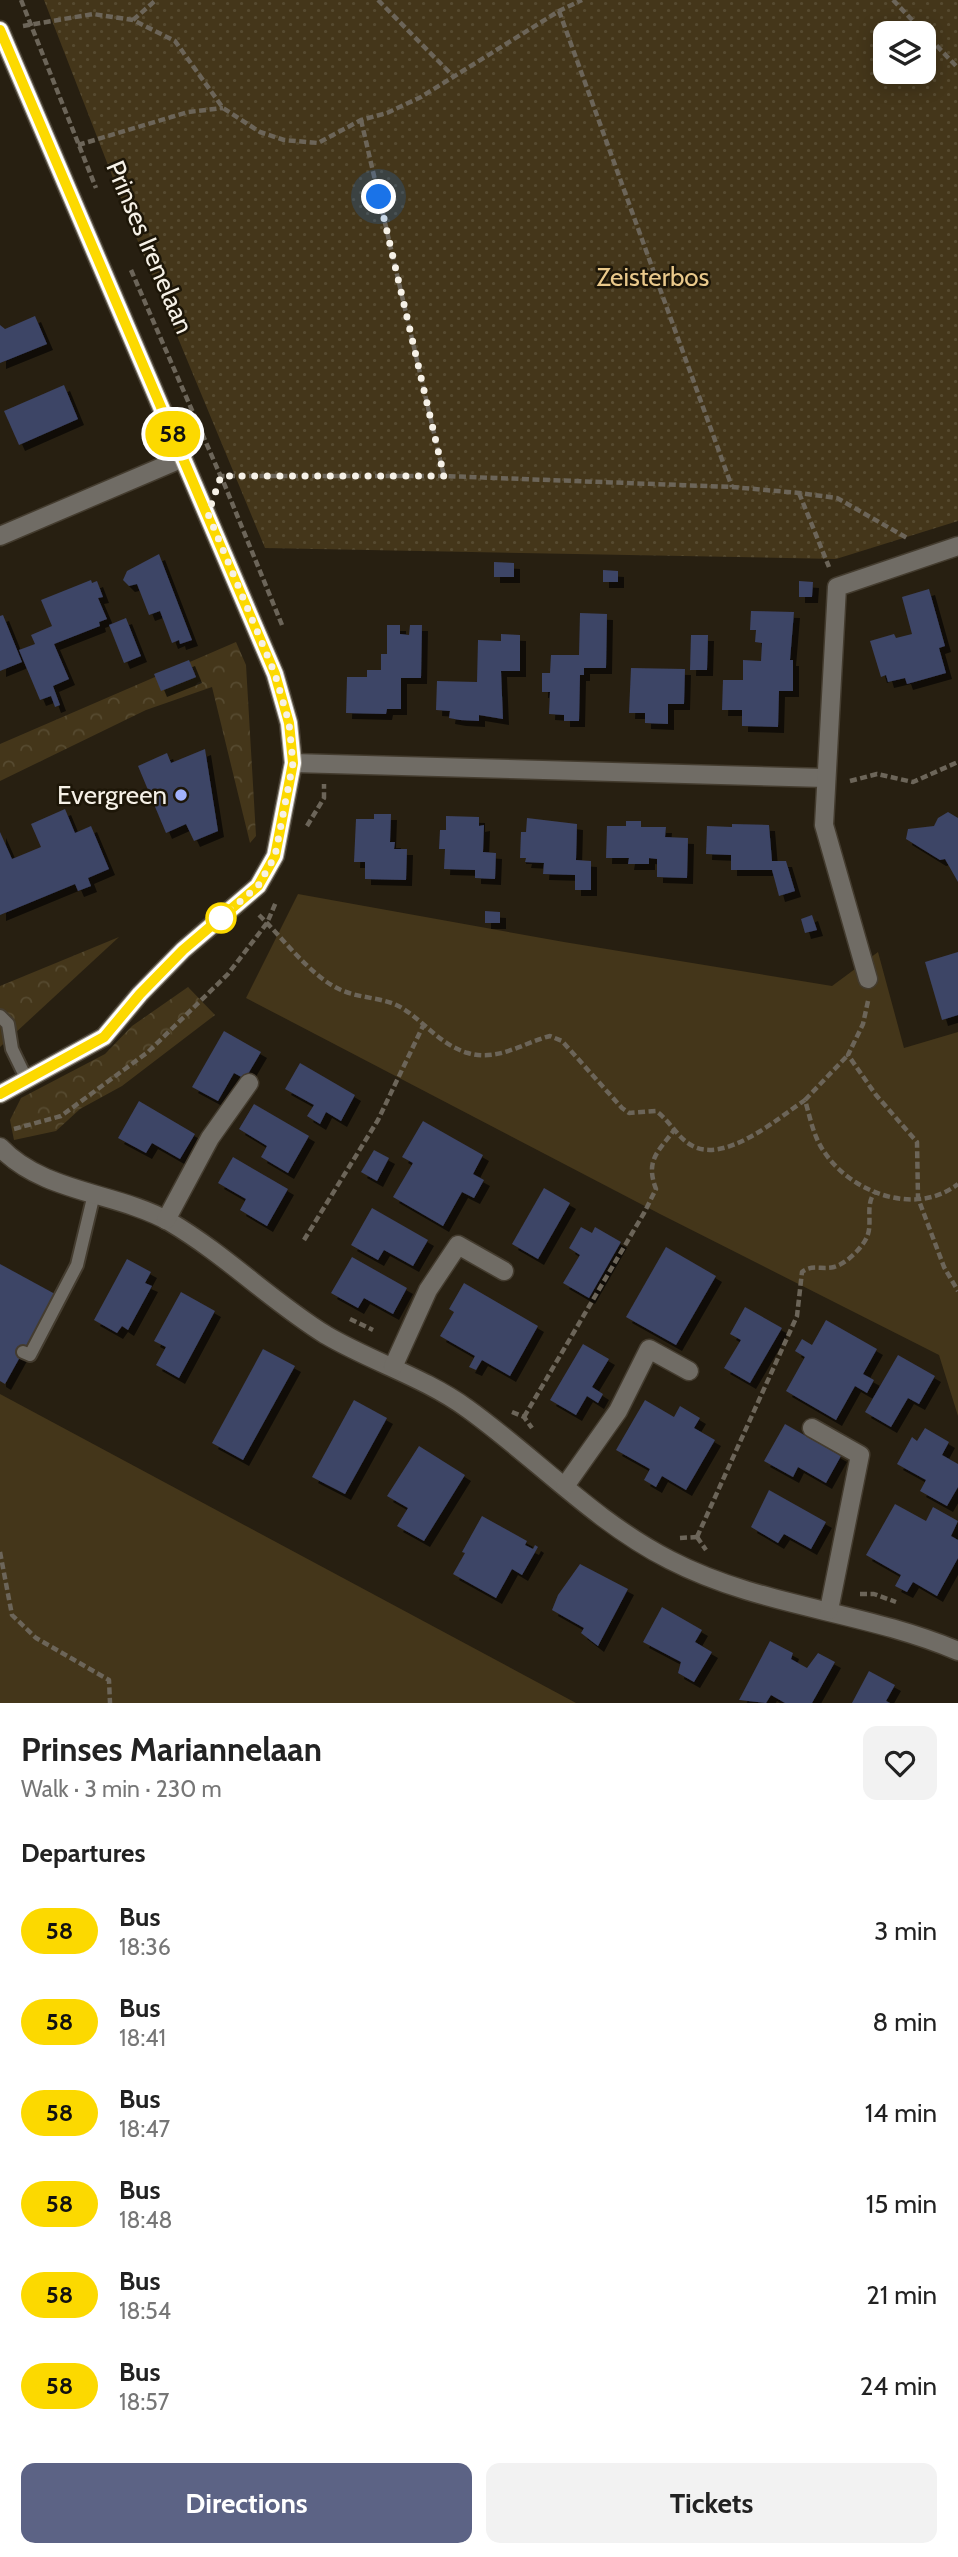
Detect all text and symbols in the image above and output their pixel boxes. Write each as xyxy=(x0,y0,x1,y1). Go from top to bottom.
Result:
map controls xyxy=(873,21,936,84)
button: layers xyxy=(873,21,936,84)
street label: Prinses Irenelaan xyxy=(99,156,201,338)
your location xyxy=(361,179,396,214)
park label: Zeisterbos xyxy=(597,261,710,293)
line badge: 58 xyxy=(142,411,204,457)
text: 58 xyxy=(159,419,187,448)
place label: Evergreen xyxy=(57,779,167,811)
marker: Evergreen xyxy=(173,787,189,803)
unlabelled marker xyxy=(206,903,236,933)
button: heart xyxy=(863,1726,937,1800)
text: Prinses Mariannelaan xyxy=(21,1729,322,1769)
text: Walk · 3 min · 230 m xyxy=(21,1775,222,1803)
text: Departures xyxy=(21,1837,145,1869)
text: Bus xyxy=(119,1901,160,1933)
text: 3 min xyxy=(874,1915,937,1947)
text: 58 xyxy=(46,1916,73,1945)
text: 18:36 xyxy=(119,1933,171,1961)
text: Bus xyxy=(119,1992,160,2024)
text: 8 min xyxy=(873,2006,937,2038)
text: 58 xyxy=(46,2007,73,2036)
text: 18:41 xyxy=(119,2024,166,2052)
text: Bus xyxy=(119,2083,160,2115)
text: 14 min xyxy=(865,2097,937,2129)
text: 58 xyxy=(46,2098,73,2127)
text: 18:47 xyxy=(119,2115,170,2143)
text: Bus xyxy=(119,2174,160,2206)
text: 15 min xyxy=(866,2188,937,2220)
text: 58 xyxy=(46,2189,73,2218)
text: 18:48 xyxy=(119,2206,172,2234)
text: Bus xyxy=(119,2265,160,2297)
text: 21 min xyxy=(866,2279,937,2311)
text: 58 xyxy=(46,2280,73,2309)
text: 18:54 xyxy=(119,2297,171,2325)
text: Bus xyxy=(119,2356,160,2388)
text: 24 min xyxy=(860,2370,937,2402)
text: 58 xyxy=(46,2371,73,2400)
text: 18:57 xyxy=(119,2388,169,2416)
button: Directions xyxy=(21,2463,472,2543)
button: Tickets xyxy=(486,2463,937,2543)

